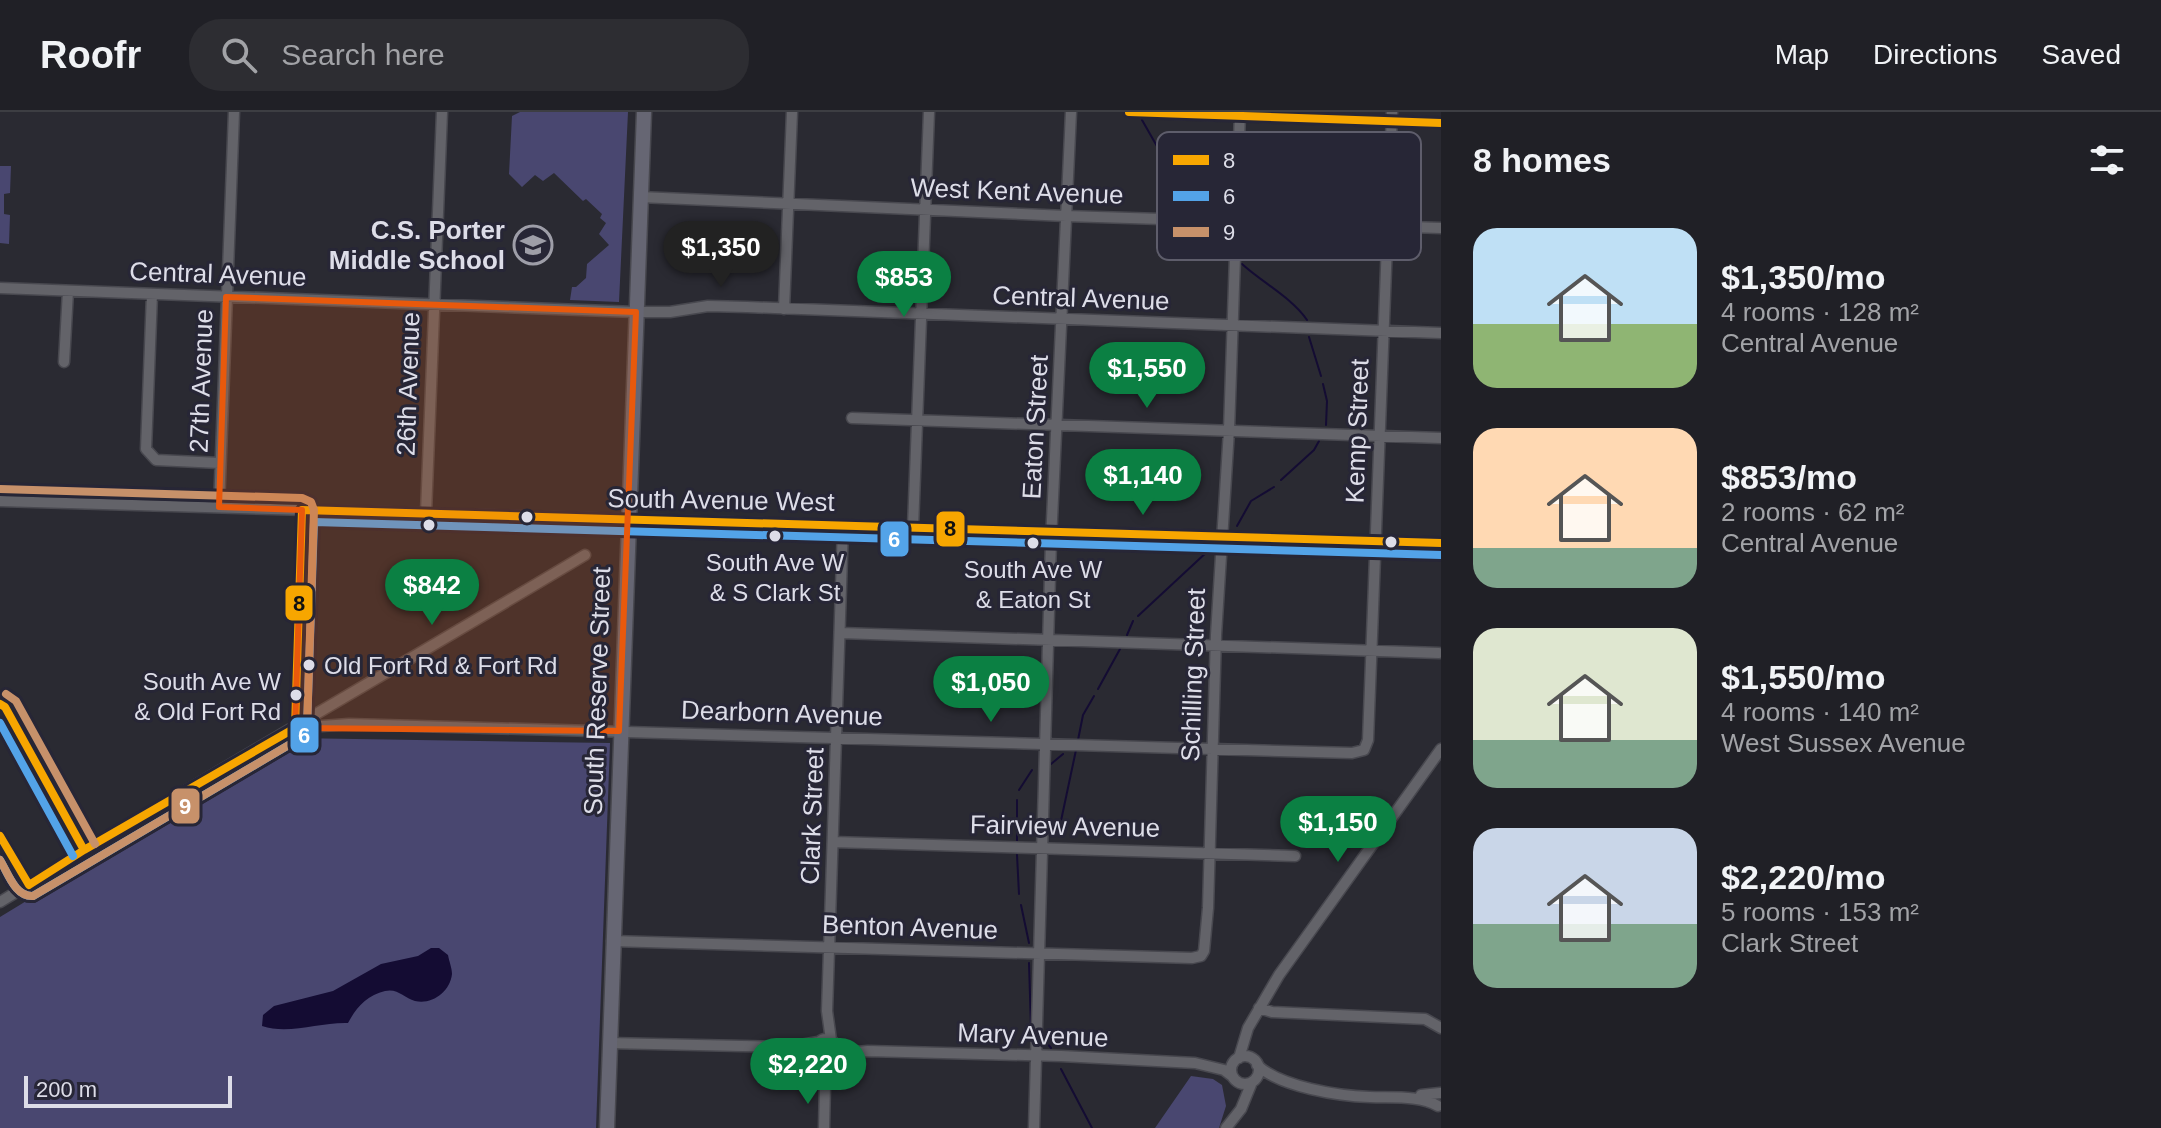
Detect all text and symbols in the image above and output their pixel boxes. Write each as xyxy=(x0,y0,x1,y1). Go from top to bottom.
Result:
search box xyxy=(189,19,749,91)
icon: search xyxy=(217,33,261,77)
text: Roofr xyxy=(40,34,141,76)
text: Search here xyxy=(281,38,445,71)
text: Map xyxy=(1775,39,1829,70)
text: Directions xyxy=(1873,39,1998,70)
text: Saved xyxy=(2042,39,2121,70)
legend xyxy=(1157,132,1421,260)
icon: filters xyxy=(2085,138,2129,182)
text: 8 homes xyxy=(1473,141,1611,179)
text: 8 xyxy=(1223,148,1235,173)
street label: West Kent Avenue xyxy=(910,172,1124,210)
text: 6 xyxy=(1223,184,1235,209)
place label: C.S. Porter Middle School xyxy=(329,215,505,275)
text: 9 xyxy=(1223,220,1235,245)
pin: $1,350 xyxy=(656,221,786,289)
school or university icon: C.S. Porter Middle School xyxy=(512,224,554,266)
text: $1,350 xyxy=(681,232,761,262)
pin: $853 xyxy=(857,251,951,319)
street label: Central Avenue xyxy=(129,256,307,292)
text: $1,350/mo xyxy=(1721,258,1885,296)
icon: home xyxy=(1537,260,1633,356)
text: $853 xyxy=(875,262,933,292)
street label: Central Avenue xyxy=(992,280,1170,316)
text: 4 rooms · 128 m² xyxy=(1721,297,1919,327)
street label: 27th Avenue xyxy=(183,308,219,454)
street label: 26th Avenue xyxy=(390,311,426,457)
text: Central Avenue xyxy=(1721,328,1898,358)
pin: $1,550 xyxy=(1082,342,1212,410)
street label: Eaton Street xyxy=(1016,353,1054,500)
text: $1,550 xyxy=(1107,353,1187,383)
street label: Kemp Street xyxy=(1339,357,1375,504)
pin: $1,140 xyxy=(1078,449,1208,517)
text: $853/mo xyxy=(1721,458,1857,496)
text: $1,140 xyxy=(1103,460,1183,490)
icon: home xyxy=(1537,460,1633,556)
street label: South Avenue West xyxy=(607,483,836,517)
text: 2 rooms · 62 m² xyxy=(1721,497,1905,527)
unlabelled marker xyxy=(519,509,535,525)
line badge: 8 xyxy=(935,510,966,548)
text: 8 xyxy=(944,516,956,541)
unlabelled marker xyxy=(421,517,437,533)
line badge: 6 xyxy=(879,520,910,558)
text: 6 xyxy=(888,527,900,552)
marker: South Ave W & S Clark St xyxy=(767,528,783,544)
text: Central Avenue xyxy=(1721,528,1898,558)
unlabelled marker xyxy=(1383,534,1399,550)
marker: South Ave W & Eaton St xyxy=(1025,535,1041,551)
place label: South Ave W & S Clark St xyxy=(706,549,844,606)
place label: South Ave W & Eaton St xyxy=(964,556,1102,613)
pin: $842 xyxy=(385,559,479,627)
street label: South Reserve Street xyxy=(578,565,616,816)
text: $842 xyxy=(403,570,461,600)
line badge: 8 xyxy=(284,584,314,622)
street label: Schilling Street xyxy=(1175,587,1211,762)
text: 8 xyxy=(293,591,305,616)
place label: Old Fort Rd & Fort Rd xyxy=(324,652,557,679)
pin: $1,050 xyxy=(926,656,1056,724)
marker: Old Fort Rd & Fort Rd xyxy=(301,657,317,673)
text: $1,550/mo xyxy=(1721,658,1885,696)
icon: home xyxy=(1537,660,1633,756)
text: $1,050 xyxy=(951,667,1031,697)
place label: South Ave W & Old Fort Rd xyxy=(134,668,281,725)
marker: South Ave W & Old Fort Rd xyxy=(288,687,304,703)
street label: Dearborn Avenue xyxy=(681,694,883,732)
text: 4 rooms · 140 m² xyxy=(1721,697,1919,727)
line badge: 6 xyxy=(289,716,320,754)
text: 6 xyxy=(298,723,310,748)
text: West Sussex Avenue xyxy=(1721,728,1966,758)
street label: Clark Street xyxy=(795,746,829,885)
line badge: 9 xyxy=(170,787,201,825)
text: 9 xyxy=(179,794,191,819)
pin: $1,150 xyxy=(1273,796,1403,864)
text: $1,150 xyxy=(1298,807,1378,837)
street label: Fairview Avenue xyxy=(970,809,1160,843)
text: $2,220/mo xyxy=(1721,858,1885,896)
icon: home xyxy=(1537,860,1633,956)
text: 5 rooms · 153 m² xyxy=(1721,897,1919,927)
street label: Benton Avenue xyxy=(822,909,998,945)
text: Clark Street xyxy=(1721,928,1858,958)
street label: Mary Avenue xyxy=(957,1017,1109,1053)
pin: $2,220 xyxy=(743,1038,873,1106)
text: $2,220 xyxy=(768,1049,848,1079)
scale bar xyxy=(24,1072,232,1108)
text: 200 m xyxy=(36,1077,97,1102)

